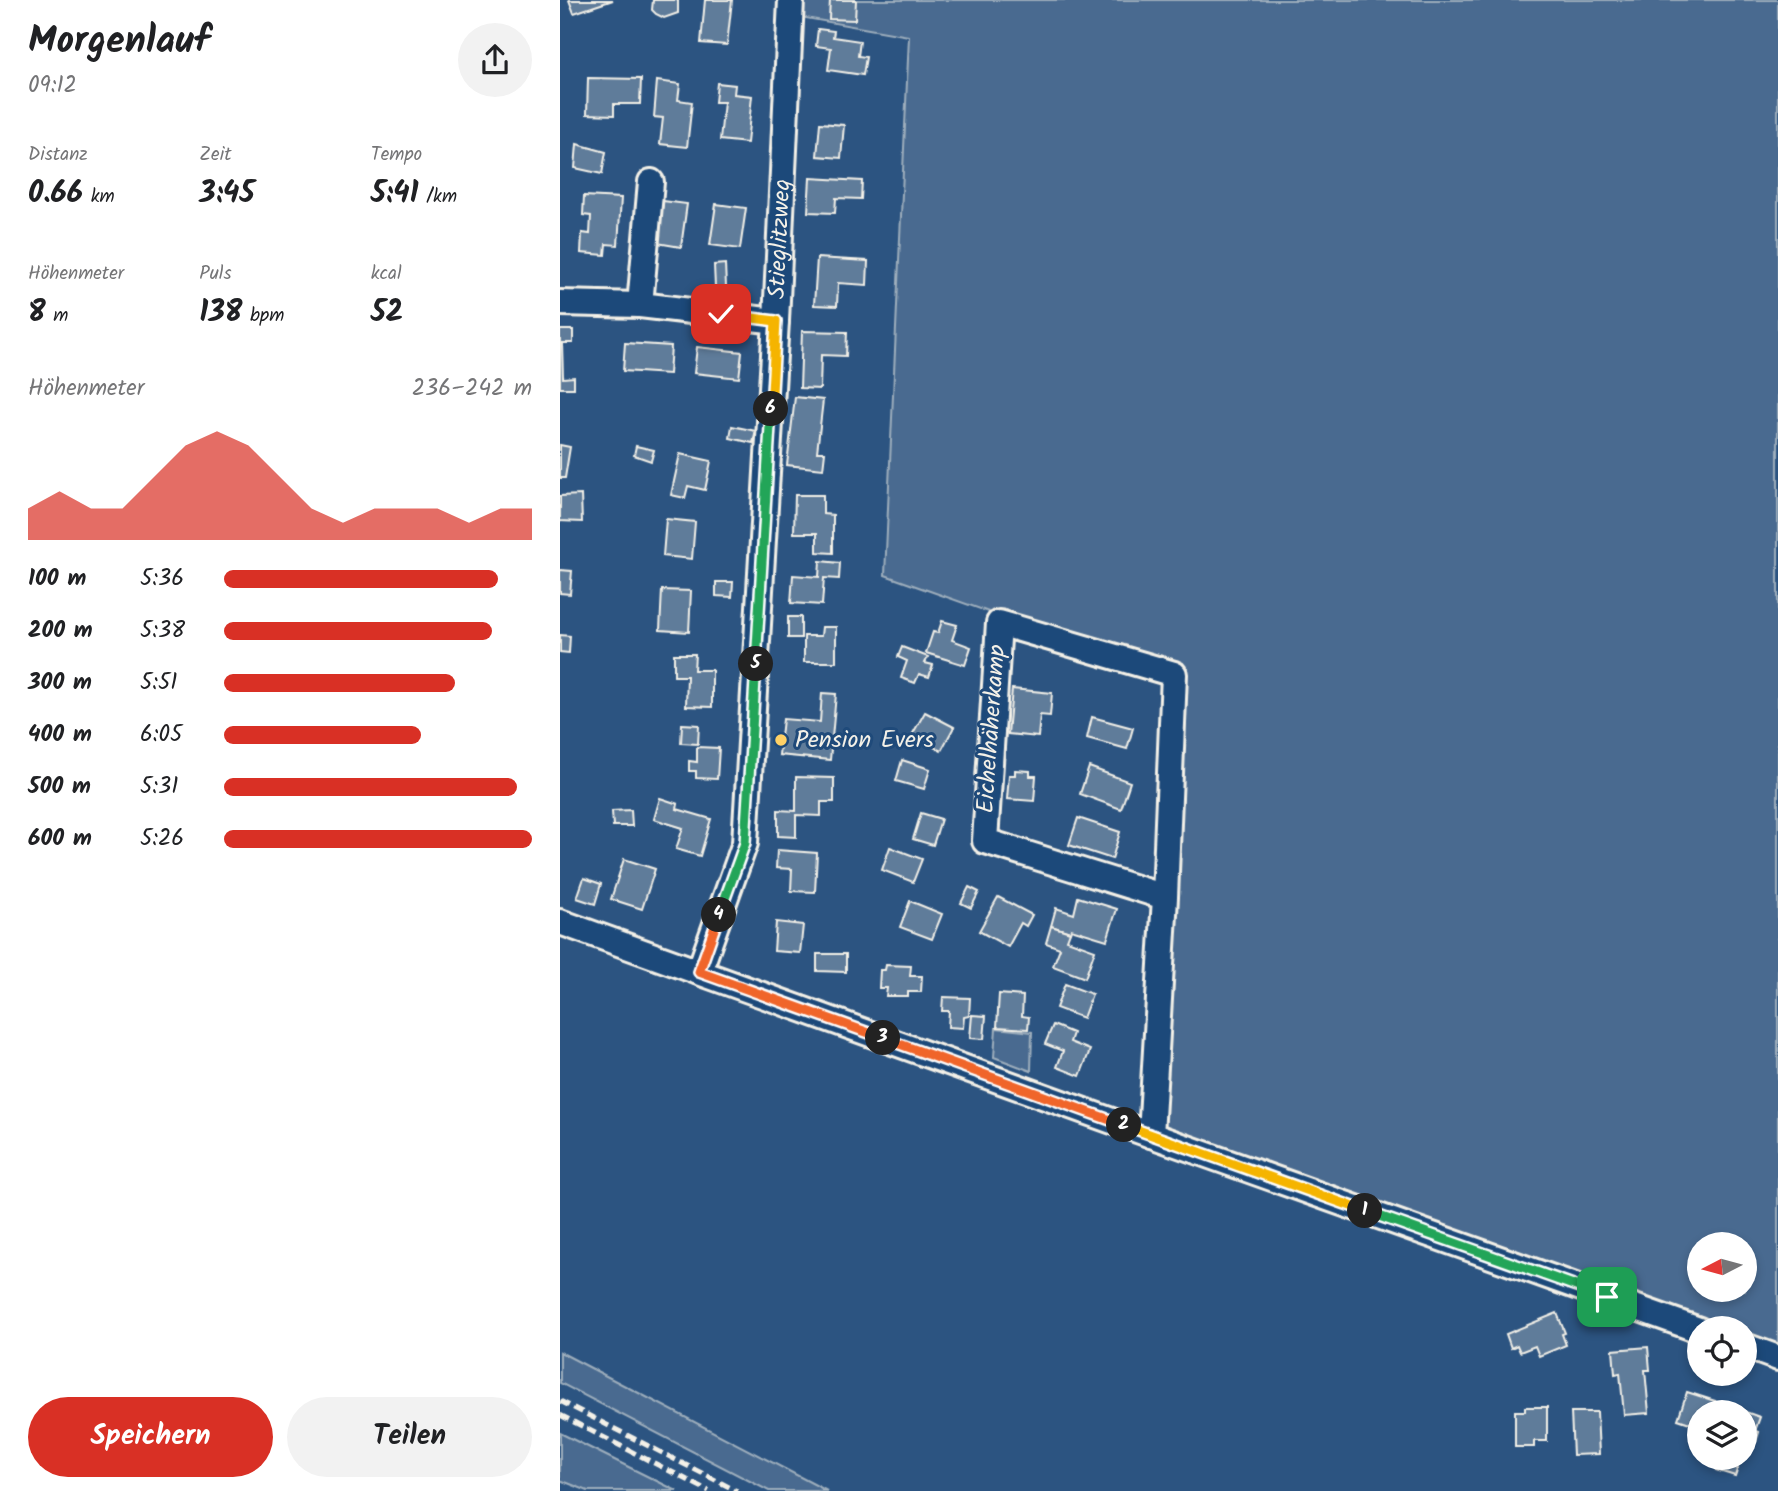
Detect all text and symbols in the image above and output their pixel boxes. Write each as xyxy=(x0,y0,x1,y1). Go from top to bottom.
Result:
text: Morgenlauf xyxy=(28,12,210,72)
button: share xyxy=(458,23,532,97)
text: 09:12 xyxy=(28,68,77,104)
text: Distanz xyxy=(28,140,88,170)
text: Zeit xyxy=(199,140,232,170)
text: Tempo xyxy=(371,140,422,170)
text: 0.66 xyxy=(28,170,83,218)
text: 3:45 xyxy=(199,170,255,218)
text: 5:41 xyxy=(371,170,419,218)
street label: Stieglitzweg xyxy=(758,178,802,300)
text: km xyxy=(83,182,115,212)
text: /km xyxy=(419,182,457,212)
text: Höhenmeter xyxy=(28,259,124,289)
text: Puls xyxy=(199,259,232,289)
text: kcal xyxy=(371,259,402,289)
pin xyxy=(691,284,751,344)
text: 8 xyxy=(28,289,46,337)
text: 138 xyxy=(199,289,243,337)
text: 52 xyxy=(371,289,403,337)
icon: check xyxy=(702,295,740,333)
text: m xyxy=(46,301,68,331)
text: bpm xyxy=(243,301,284,331)
text: Höhenmeter xyxy=(28,371,144,407)
text: 236–242 m xyxy=(412,371,532,407)
pin: 6 xyxy=(754,392,788,426)
text: 6 xyxy=(765,393,776,423)
text: 100 m xyxy=(28,561,86,597)
text: 5:36 xyxy=(140,561,184,597)
text: 200 m xyxy=(28,613,93,649)
text: 5:38 xyxy=(140,613,185,649)
street label: Eichelhäherkamp xyxy=(967,643,1017,815)
pin: 5 xyxy=(738,646,774,682)
text: 5 xyxy=(751,648,760,678)
text: 300 m xyxy=(28,665,92,701)
text: 5:51 xyxy=(140,665,178,701)
text: 400 m xyxy=(28,717,92,753)
text: 6:05 xyxy=(140,717,182,753)
place label: Pension Evers xyxy=(795,721,934,760)
marker: Pension Evers xyxy=(773,732,789,748)
text: 500 m xyxy=(28,769,91,805)
text: 5:31 xyxy=(140,769,178,805)
text: 600 m xyxy=(28,821,92,857)
text: 5:26 xyxy=(140,821,184,857)
pin: 4 xyxy=(702,898,736,932)
text: 4 xyxy=(713,899,724,929)
pin: 3 xyxy=(866,1020,900,1056)
text: 3 xyxy=(877,1022,888,1052)
pin: 2 xyxy=(1106,1108,1142,1142)
text: 2 xyxy=(1118,1109,1129,1139)
pin: 1 xyxy=(1348,1194,1382,1228)
text: 1 xyxy=(1362,1195,1367,1225)
north arrow xyxy=(1687,1232,1757,1302)
map controls xyxy=(1687,1232,1757,1470)
pin xyxy=(1577,1267,1637,1327)
icon: arrive xyxy=(1588,1278,1626,1316)
button: locate xyxy=(1687,1316,1757,1386)
button: Speichern xyxy=(28,1397,273,1477)
button: Teilen xyxy=(287,1397,532,1477)
button: layers xyxy=(1687,1400,1757,1470)

